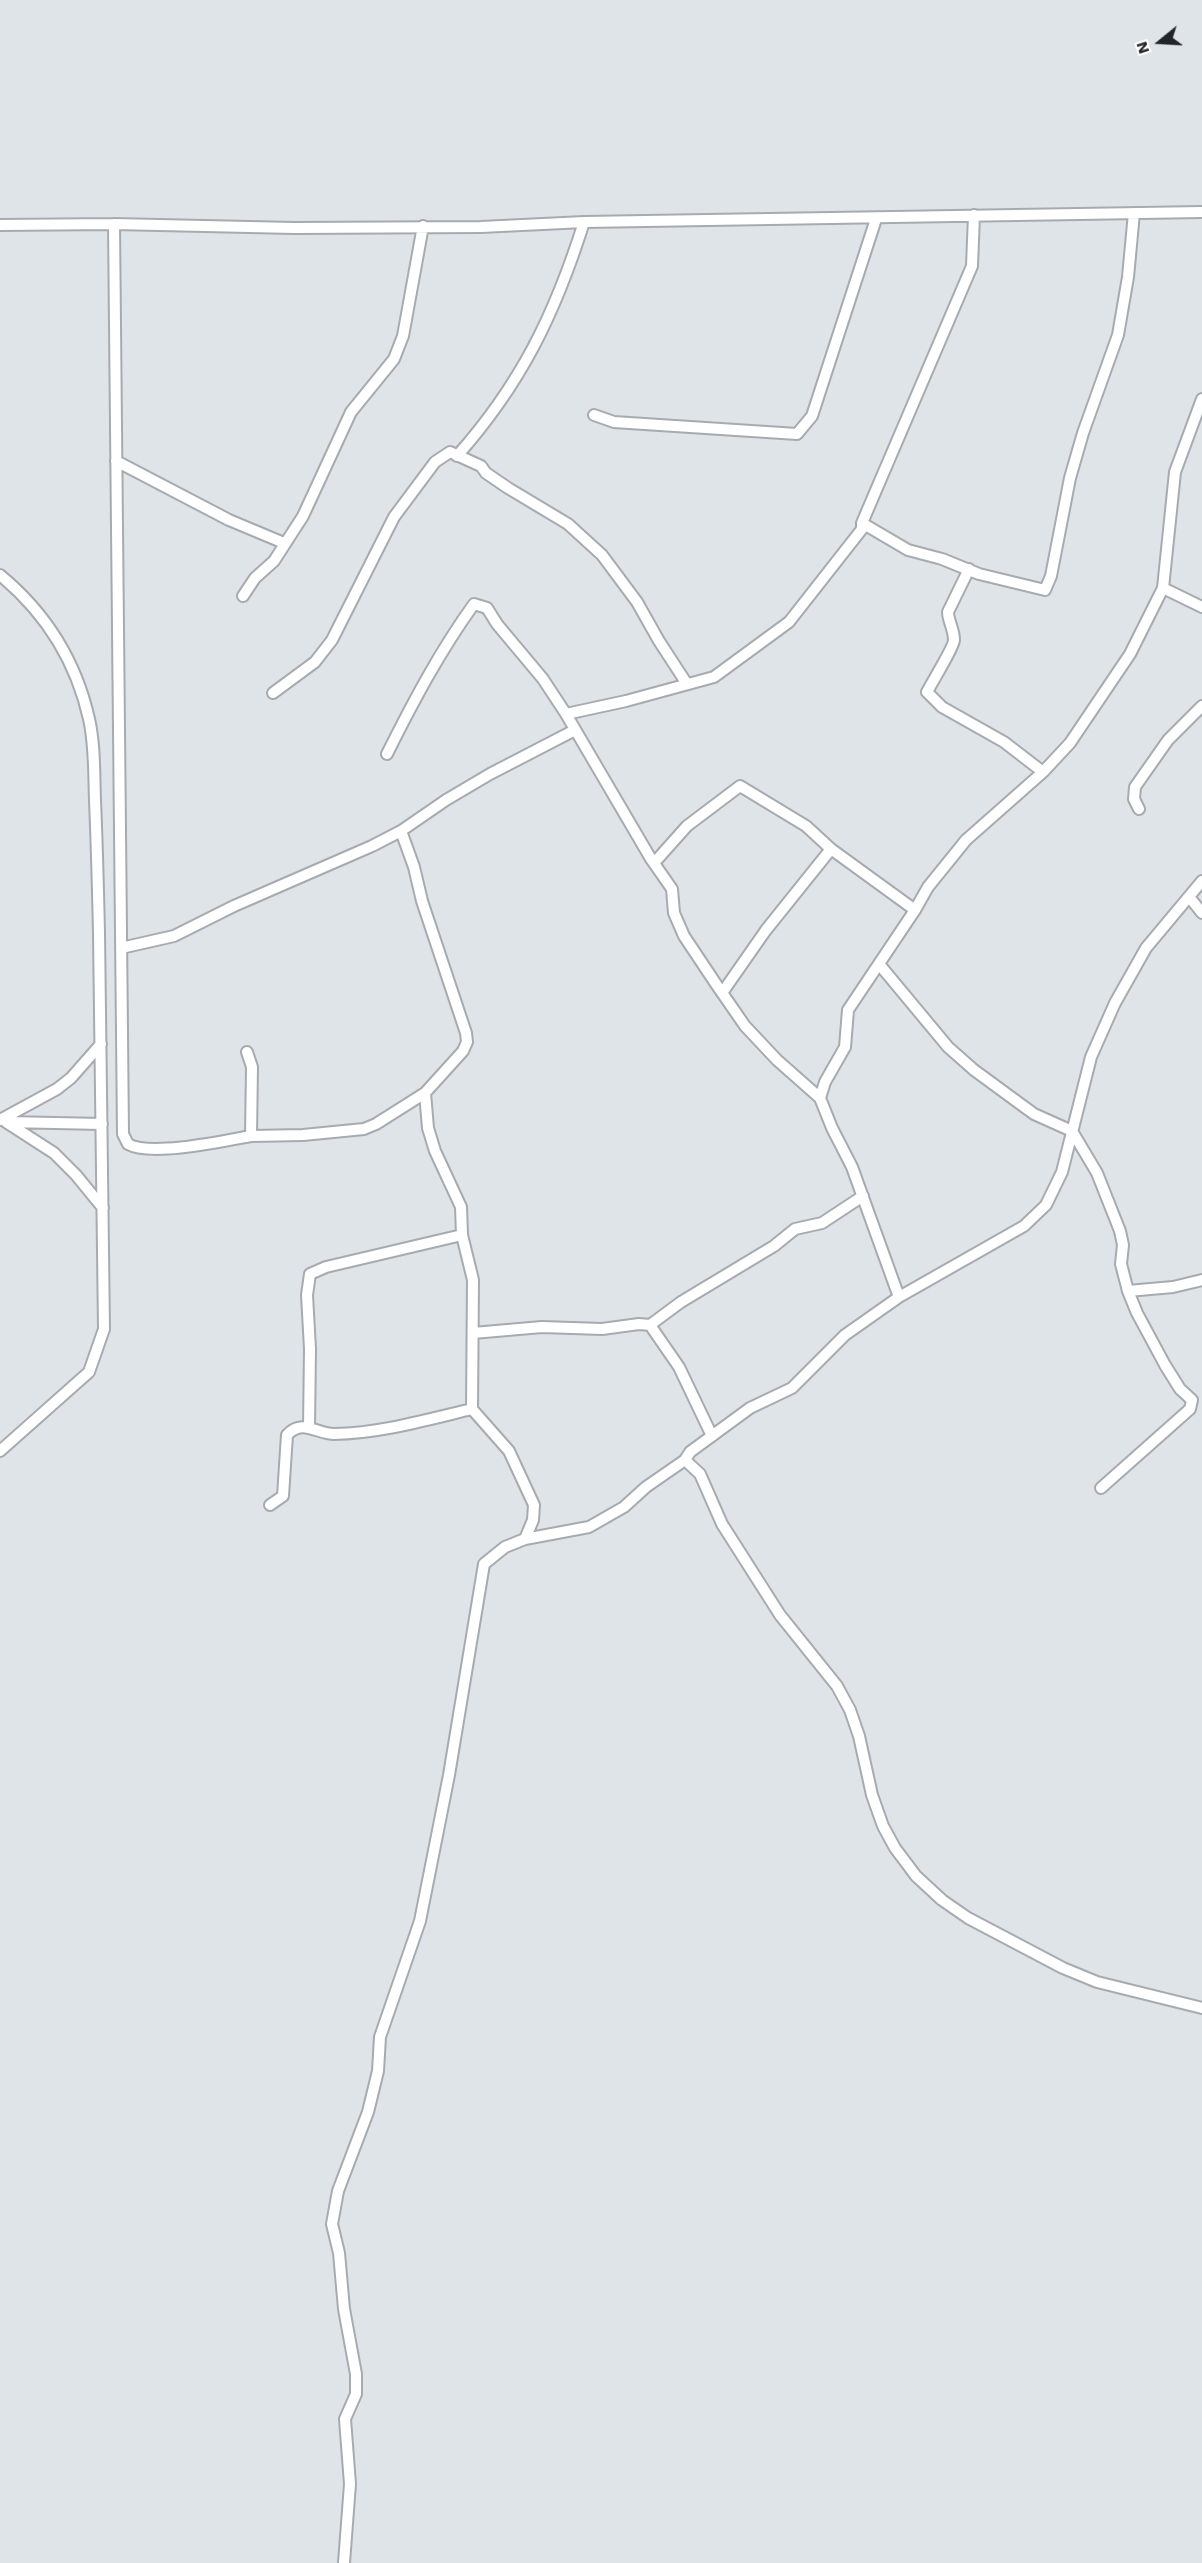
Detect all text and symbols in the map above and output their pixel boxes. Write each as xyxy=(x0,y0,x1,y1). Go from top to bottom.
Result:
north arrow xyxy=(1130,12,1190,72)
text: N xyxy=(1132,39,1153,56)

